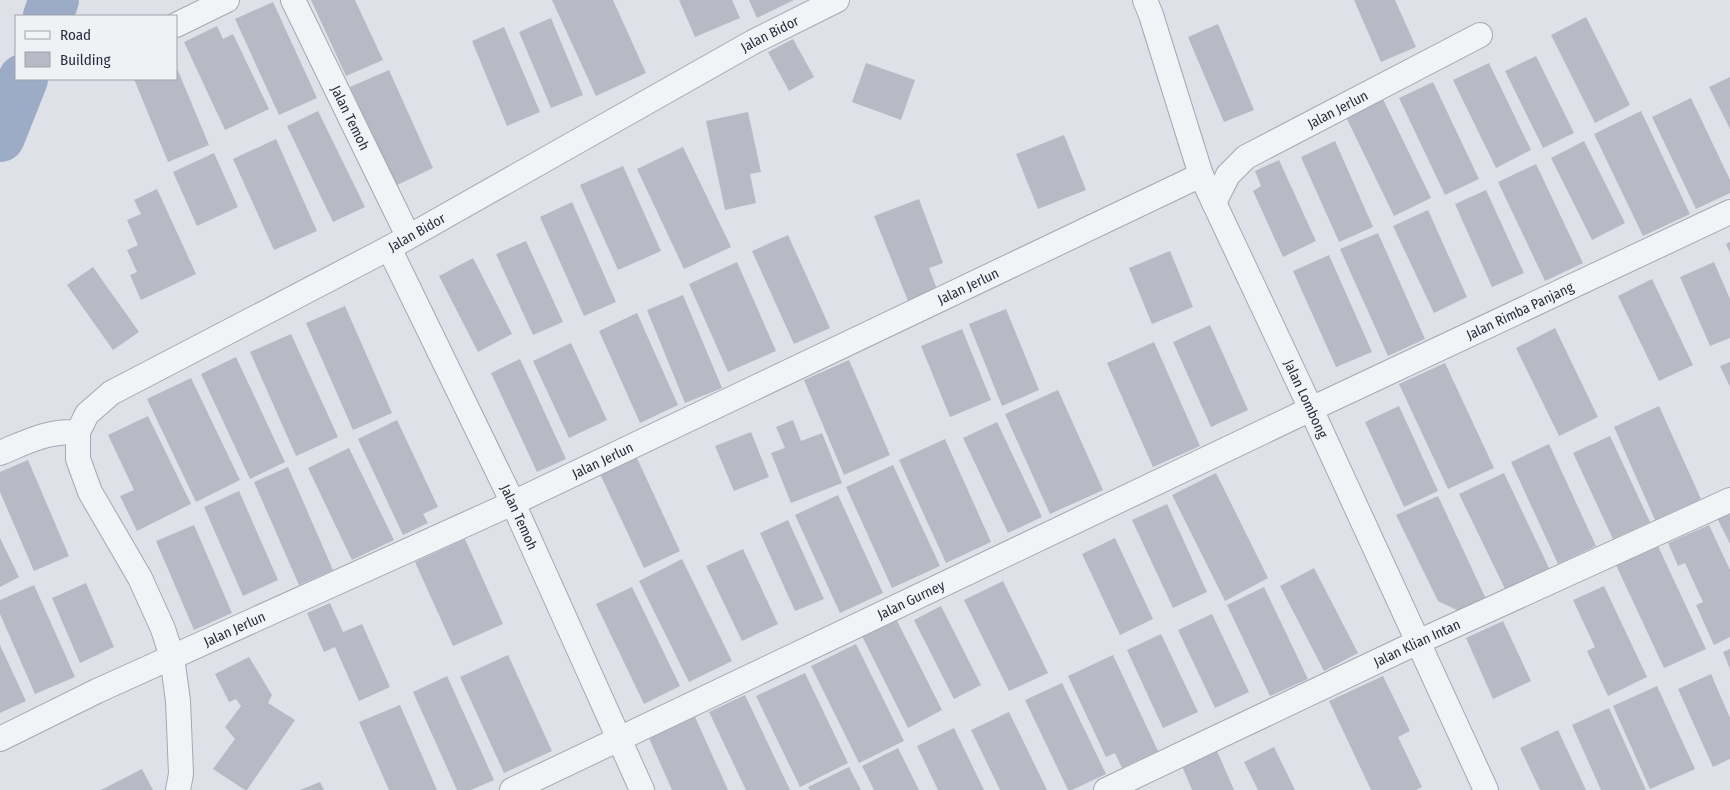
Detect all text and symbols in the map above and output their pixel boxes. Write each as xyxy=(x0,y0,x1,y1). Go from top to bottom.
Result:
street label: Jalan Bidor xyxy=(738,12,802,56)
legend xyxy=(15,15,178,80)
text: Road xyxy=(60,26,91,44)
text: Building xyxy=(60,51,111,69)
street label: Jalan Temoh xyxy=(327,83,373,153)
street label: Jalan Jerlun xyxy=(1304,87,1371,132)
street label: Jalan Bidor xyxy=(385,209,448,255)
street label: Jalan Jerlun xyxy=(935,264,1002,308)
street label: Jalan Rimba Panjang xyxy=(1464,278,1577,343)
street label: Jalan Lombong xyxy=(1280,357,1332,441)
street label: Jalan Jerlun xyxy=(569,438,636,482)
street label: Jalan Temoh xyxy=(497,482,541,552)
street label: Jalan Gurney xyxy=(875,576,948,623)
street label: Jalan Jerlun xyxy=(201,608,268,650)
street label: Jalan Klian Intan xyxy=(1371,615,1463,670)

